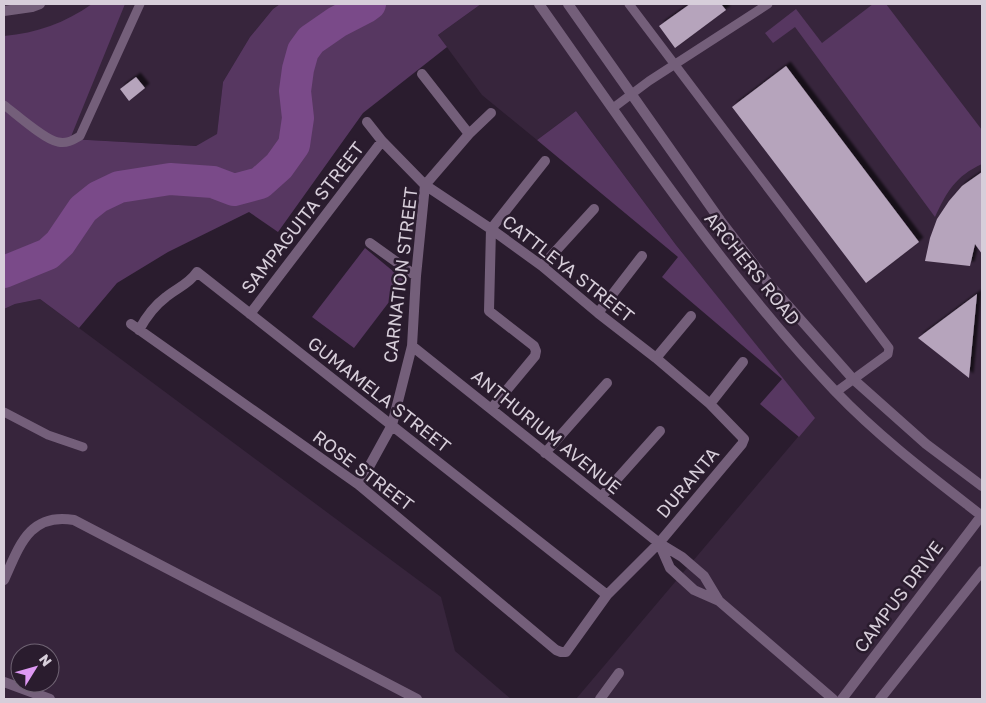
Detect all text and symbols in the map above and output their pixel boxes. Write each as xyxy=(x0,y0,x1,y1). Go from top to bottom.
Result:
street label: SAMPAGUITA STREET xyxy=(236,137,368,298)
street label: CARNATION STREET xyxy=(378,186,422,364)
street label: ARCHERS ROAD xyxy=(700,207,805,329)
street label: CATTLEYA STREET xyxy=(498,210,639,327)
street label: GUMAMELA STREET xyxy=(304,332,455,457)
street label: ANTHURIUM AVENUE xyxy=(467,364,626,498)
street label: ROSE STREET xyxy=(309,425,418,515)
street label: DURANTA xyxy=(651,443,723,522)
street label: CAMPUS DRIVE xyxy=(849,536,947,656)
north arrow xyxy=(10,643,60,693)
text: N xyxy=(36,651,56,669)

